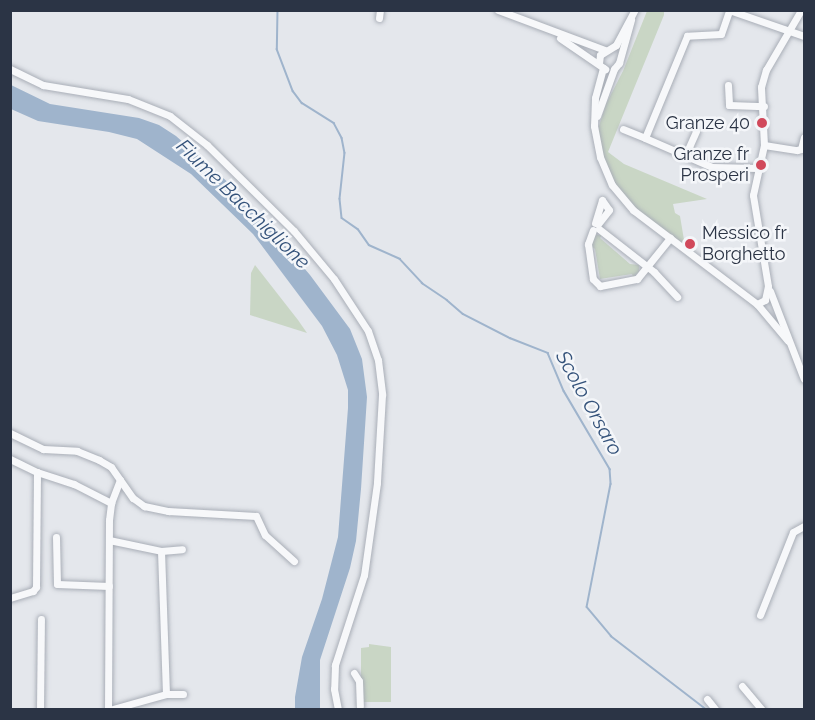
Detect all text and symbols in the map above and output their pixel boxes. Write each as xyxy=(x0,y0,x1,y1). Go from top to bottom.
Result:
place label: Granze 40 xyxy=(666,112,750,134)
marker: Granze 40 xyxy=(755,116,769,130)
water label: Fiume Bacchiglione xyxy=(171,134,315,274)
place label: Granze fr Prosperi xyxy=(673,144,749,186)
marker: Granze fr Prosperi xyxy=(754,158,768,172)
place label: Messico fr Borghetto xyxy=(702,223,787,266)
marker: Messico fr Borghetto xyxy=(683,237,697,251)
water label: Scolo Orsaro xyxy=(550,346,628,460)

